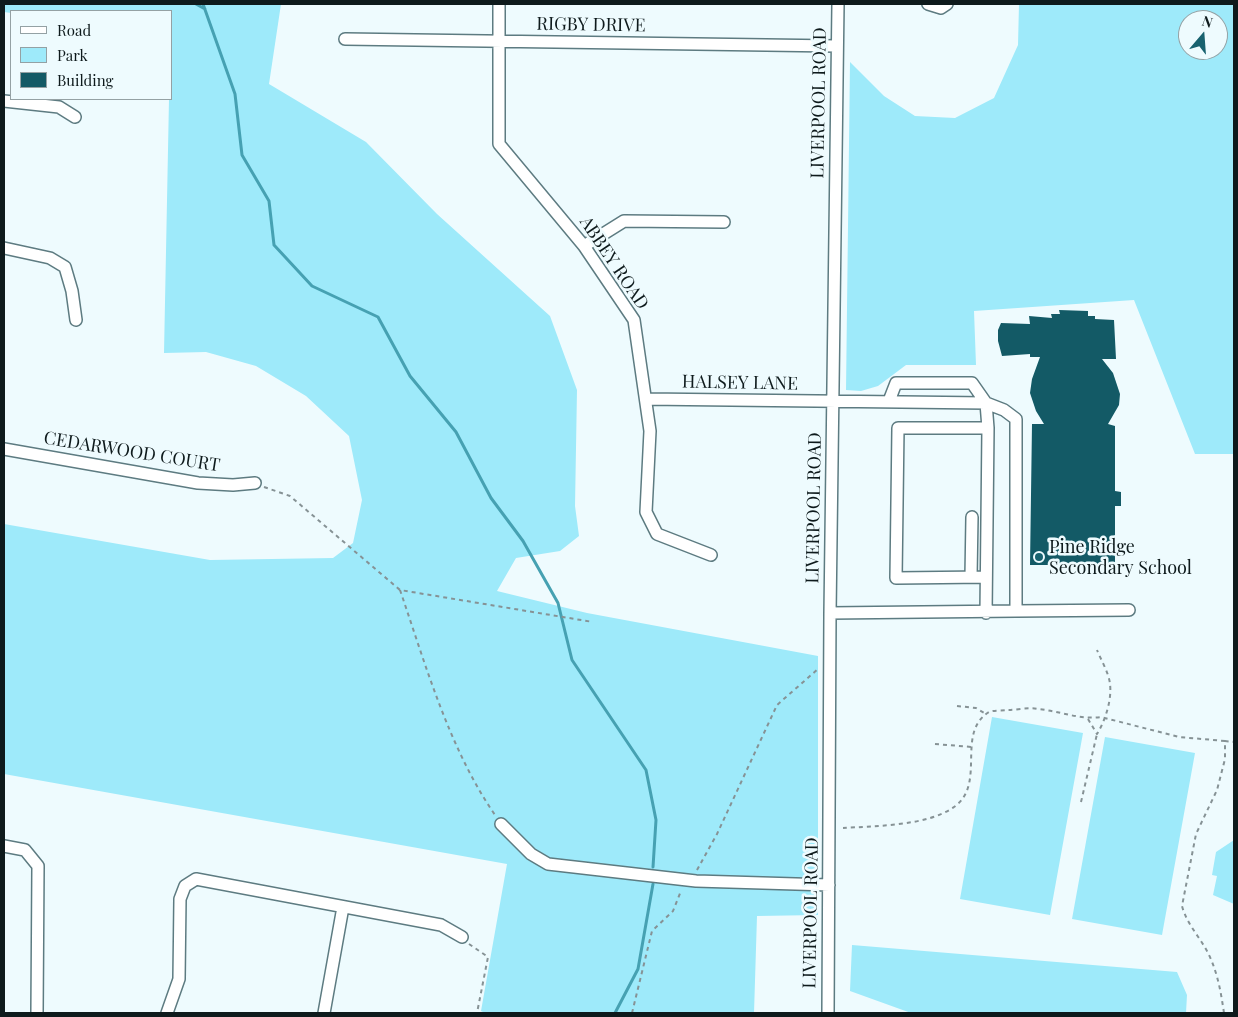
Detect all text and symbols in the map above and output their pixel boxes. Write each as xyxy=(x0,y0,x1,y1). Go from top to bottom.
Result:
legend xyxy=(10,10,172,100)
north arrow xyxy=(1178,10,1228,60)
text: N xyxy=(1200,11,1215,32)
street label: RIGBY DRIVE xyxy=(536,13,646,37)
text: Road xyxy=(57,20,91,40)
street label: LIVERPOOL ROAD xyxy=(807,27,831,179)
text: Park xyxy=(57,45,88,65)
text: Building xyxy=(57,70,113,90)
street label: ABBEY ROAD xyxy=(575,212,653,314)
street label: HALSEY LANE xyxy=(682,371,798,395)
street label: CEDARWOOD COURT xyxy=(42,427,222,477)
street label: LIVERPOOL ROAD xyxy=(802,432,826,584)
place label: Pine Ridge Secondary School xyxy=(1049,536,1192,578)
marker: Pine Ridge Secondary School xyxy=(1033,551,1045,563)
street label: LIVERPOOL ROAD xyxy=(799,837,823,989)

